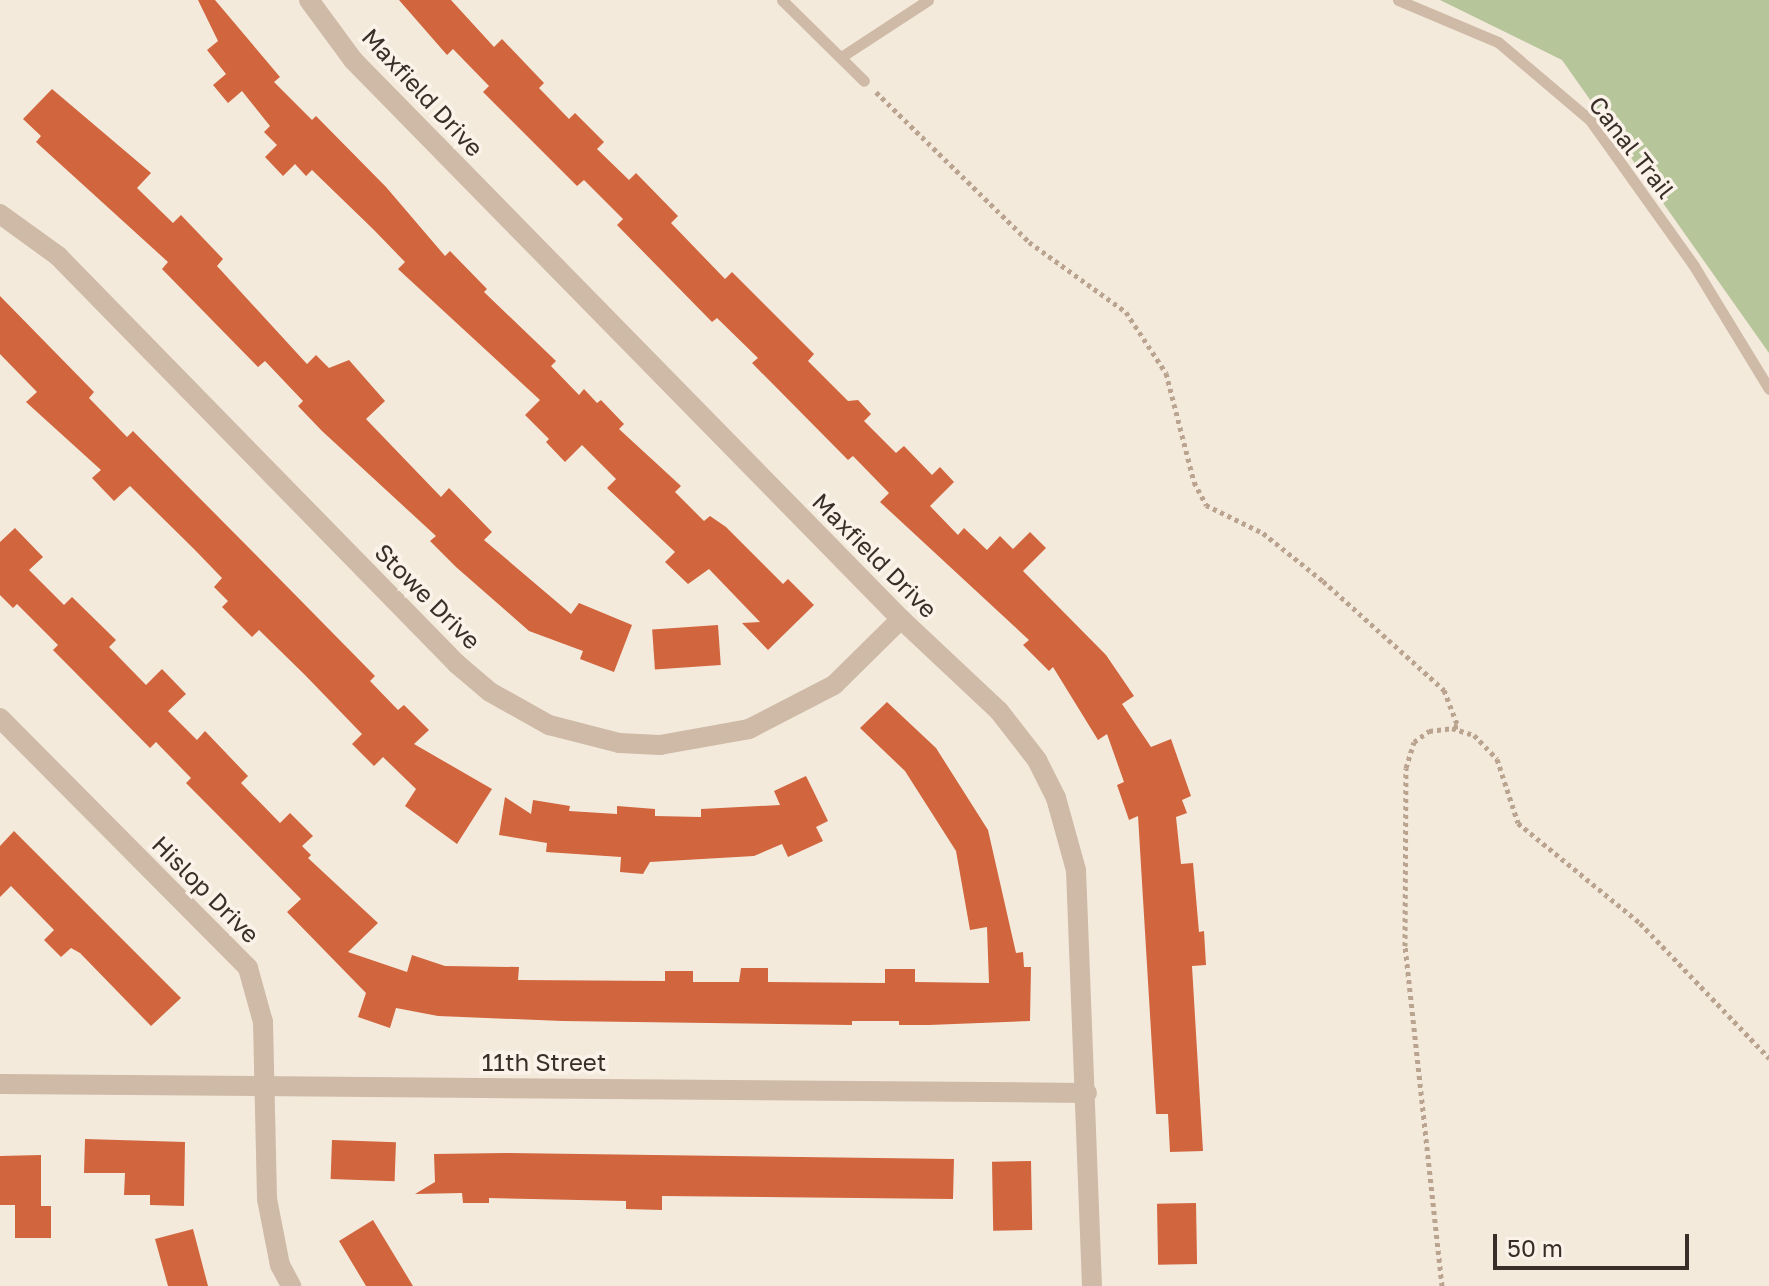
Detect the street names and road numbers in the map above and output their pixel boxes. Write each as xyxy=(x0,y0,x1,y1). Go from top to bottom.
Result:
street label: Maxfield Drive xyxy=(356,22,490,162)
street label: Canal Trail xyxy=(1583,90,1681,204)
street label: Maxfield Drive xyxy=(807,487,943,623)
street label: Stowe Drive xyxy=(369,537,487,655)
street label: Hislop Drive xyxy=(147,830,265,948)
street label: 11th Street xyxy=(482,1048,606,1076)

